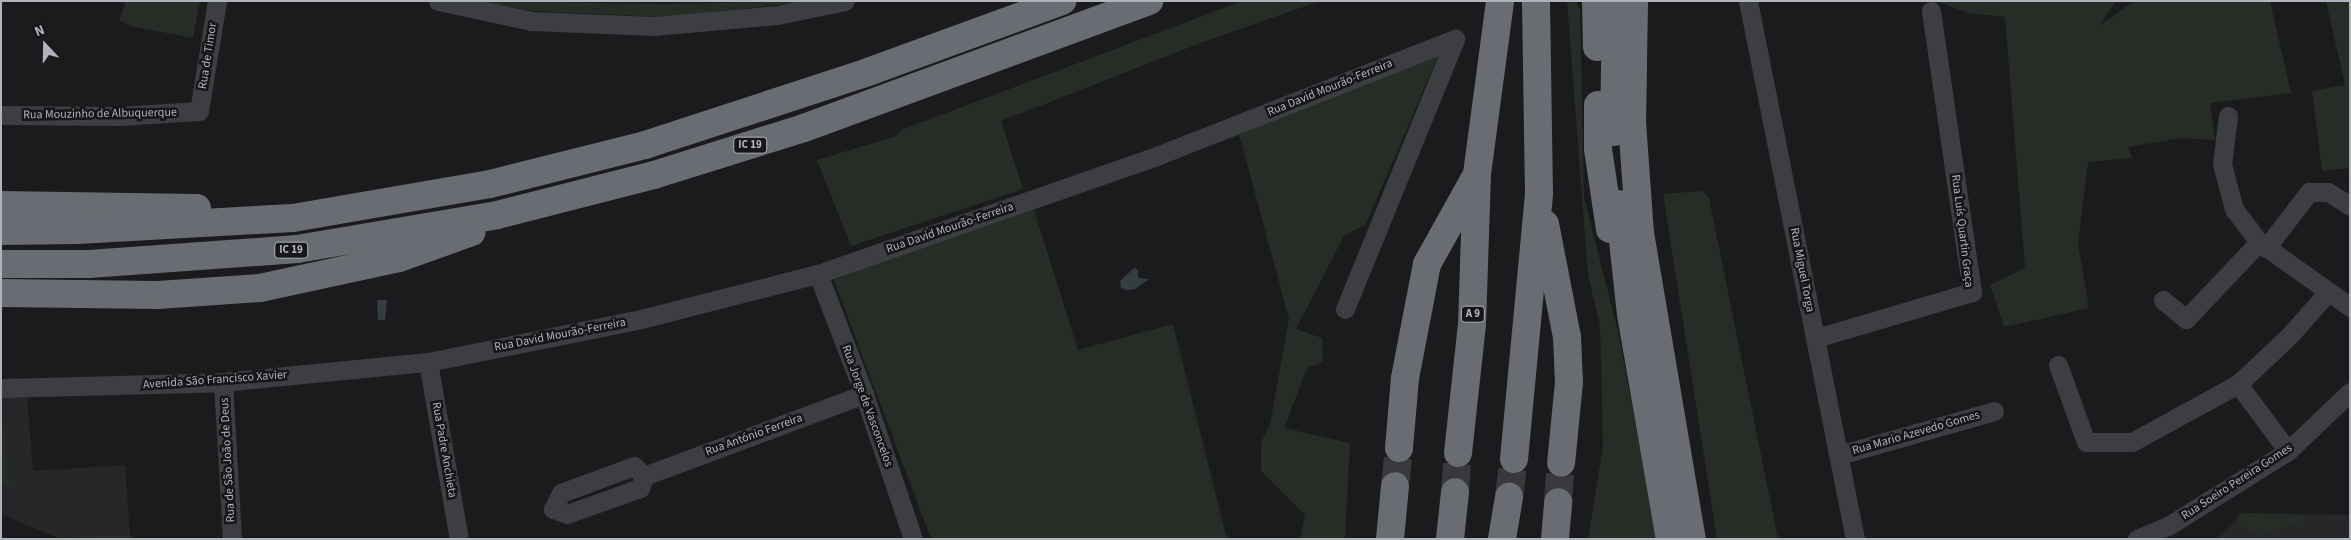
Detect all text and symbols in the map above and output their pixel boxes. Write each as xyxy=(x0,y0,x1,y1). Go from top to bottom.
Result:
north arrow xyxy=(20,20,70,70)
text: N xyxy=(32,20,48,42)
street label: Rua de Timor xyxy=(196,22,220,90)
street label: Rua David Mourão-Ferreira xyxy=(1265,56,1395,120)
street label: Rua Mouzinho de Albuquerque xyxy=(23,105,177,123)
road number: IC 19 xyxy=(732,136,768,154)
street label: Rua Luís Quartin Graça xyxy=(1948,174,1976,288)
street label: Rua David Mourão-Ferreira xyxy=(884,199,1016,257)
street label: Rua Miguel Torga xyxy=(1787,227,1817,313)
road number: IC 19 xyxy=(274,242,308,258)
road number: A 9 xyxy=(1460,306,1486,322)
street label: Rua David Mourão-Ferreira xyxy=(493,315,627,355)
street label: Rua Jorge de Vasconcelos xyxy=(838,343,896,469)
street label: Avenida São Francisco Xavier xyxy=(142,368,288,392)
street label: Rua de São João de Deus xyxy=(218,397,238,523)
street label: Rua Padre Anchieta xyxy=(428,401,460,499)
street label: Rua Mario Azevedo Gomes xyxy=(1851,408,1981,458)
street label: Rua António Ferreira xyxy=(703,411,805,459)
street label: Rua Soeiro Pereira Gomes xyxy=(2179,441,2295,523)

